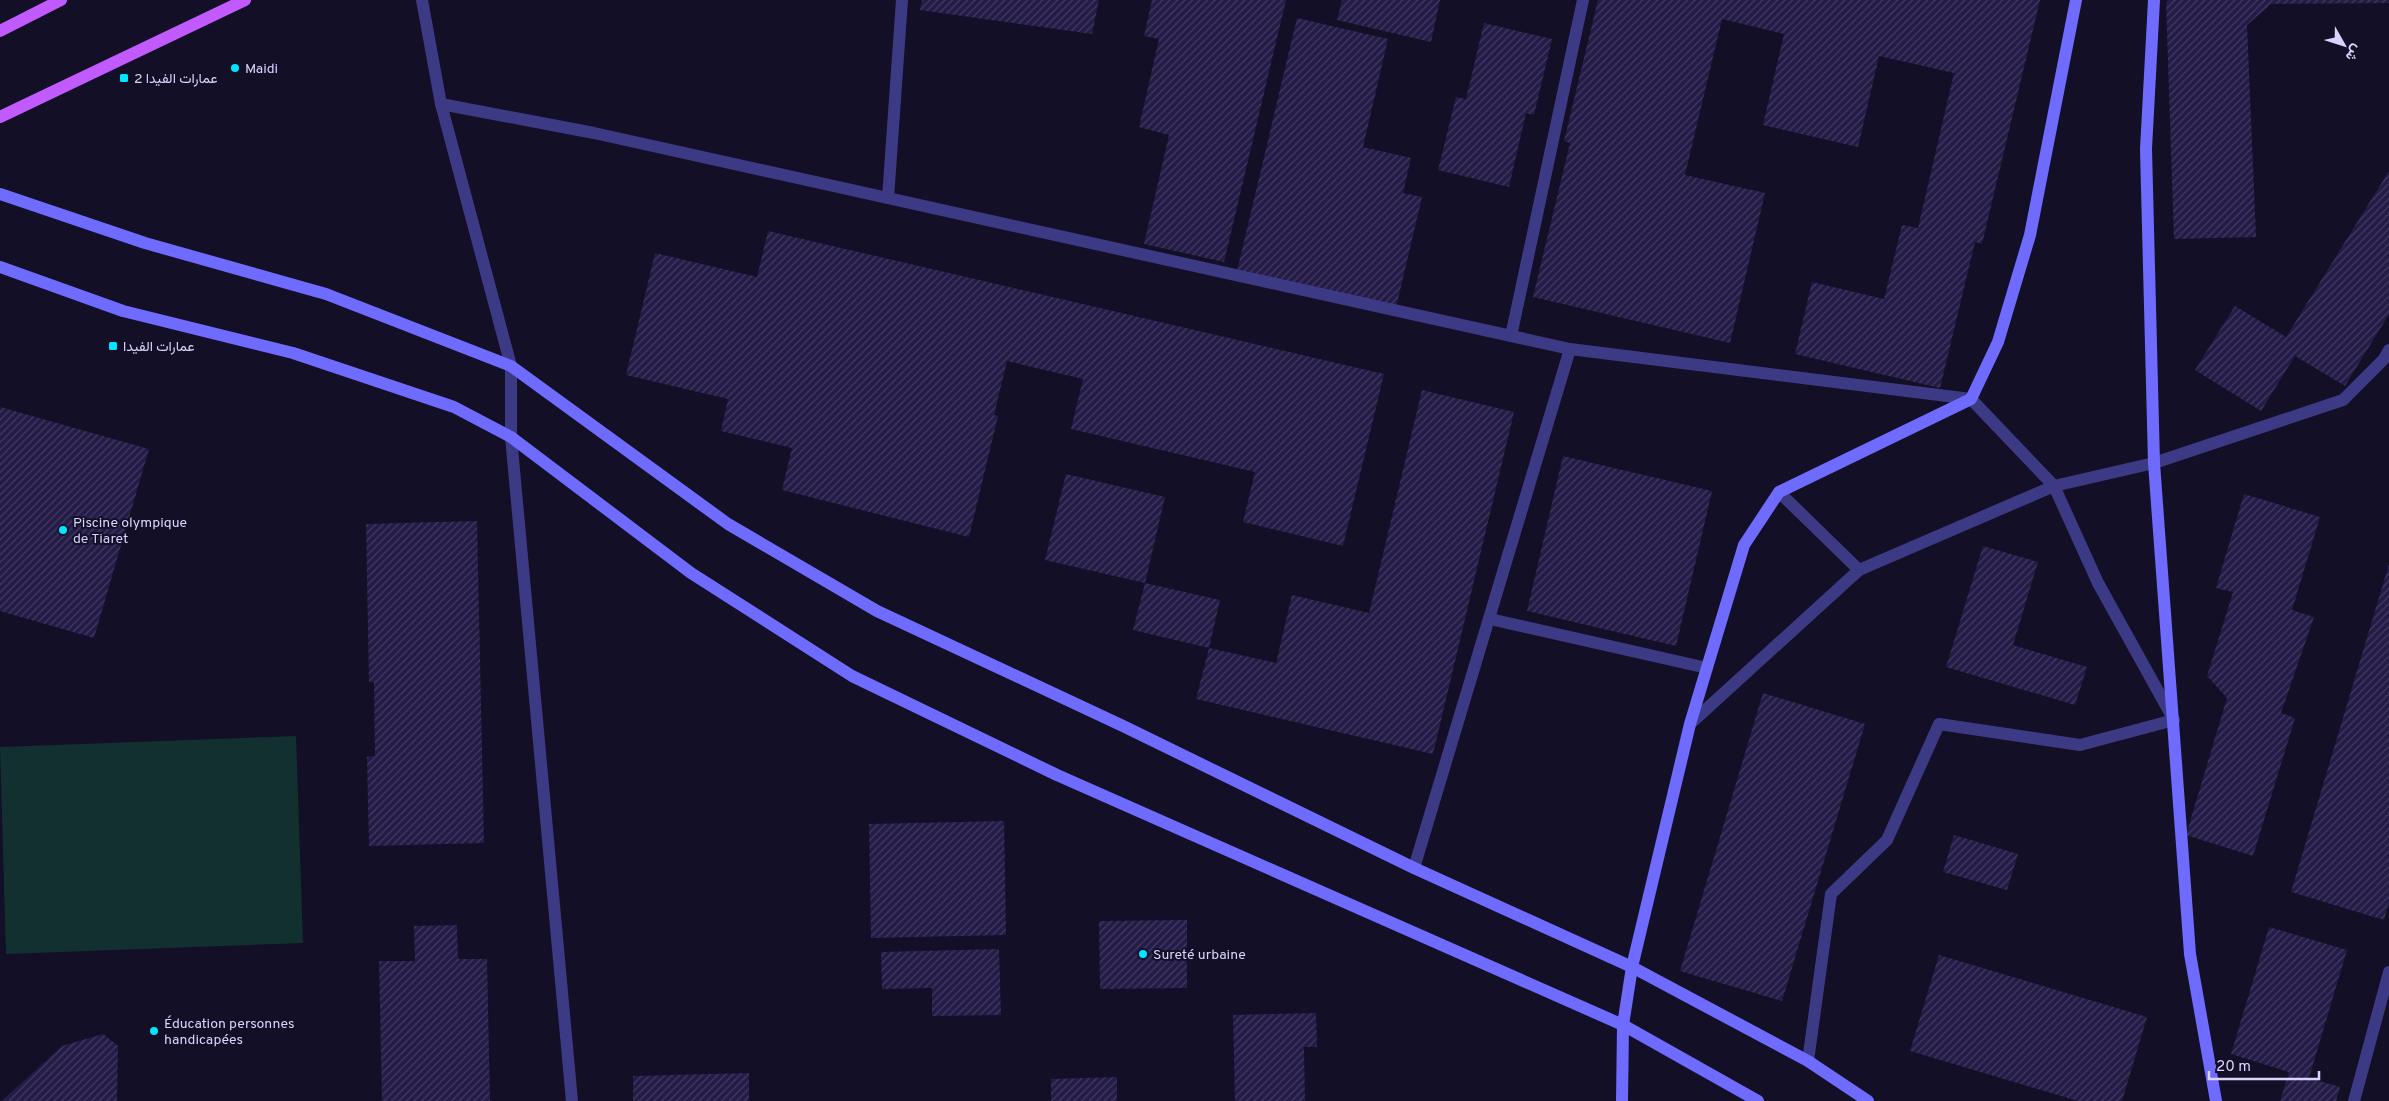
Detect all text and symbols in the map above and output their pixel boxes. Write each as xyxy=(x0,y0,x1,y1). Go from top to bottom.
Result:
north arrow xyxy=(2319,20,2369,70)
text: ش xyxy=(2341,40,2365,64)
place label: Maidi xyxy=(245,61,278,78)
marker: Maidi xyxy=(229,62,241,74)
place label: عمارات الفيدا 2 xyxy=(134,71,218,88)
marker: عمارات الفيدا 2 xyxy=(118,72,130,84)
place label: عمارات الفيدا xyxy=(123,339,195,356)
marker: عمارات الفيدا xyxy=(107,340,119,352)
place label: Piscine olympique de Tiaret xyxy=(73,515,187,548)
marker: Piscine olympique de Tiaret xyxy=(57,524,69,536)
place label: Sureté urbaine xyxy=(1153,947,1246,964)
marker: Sureté urbaine xyxy=(1137,948,1149,960)
place label: Éducation personnes handicapées xyxy=(164,1015,294,1049)
marker: Éducation personnes handicapées xyxy=(148,1025,160,1037)
scale bar xyxy=(2209,1048,2319,1080)
text: 20 m xyxy=(2216,1058,2251,1077)

